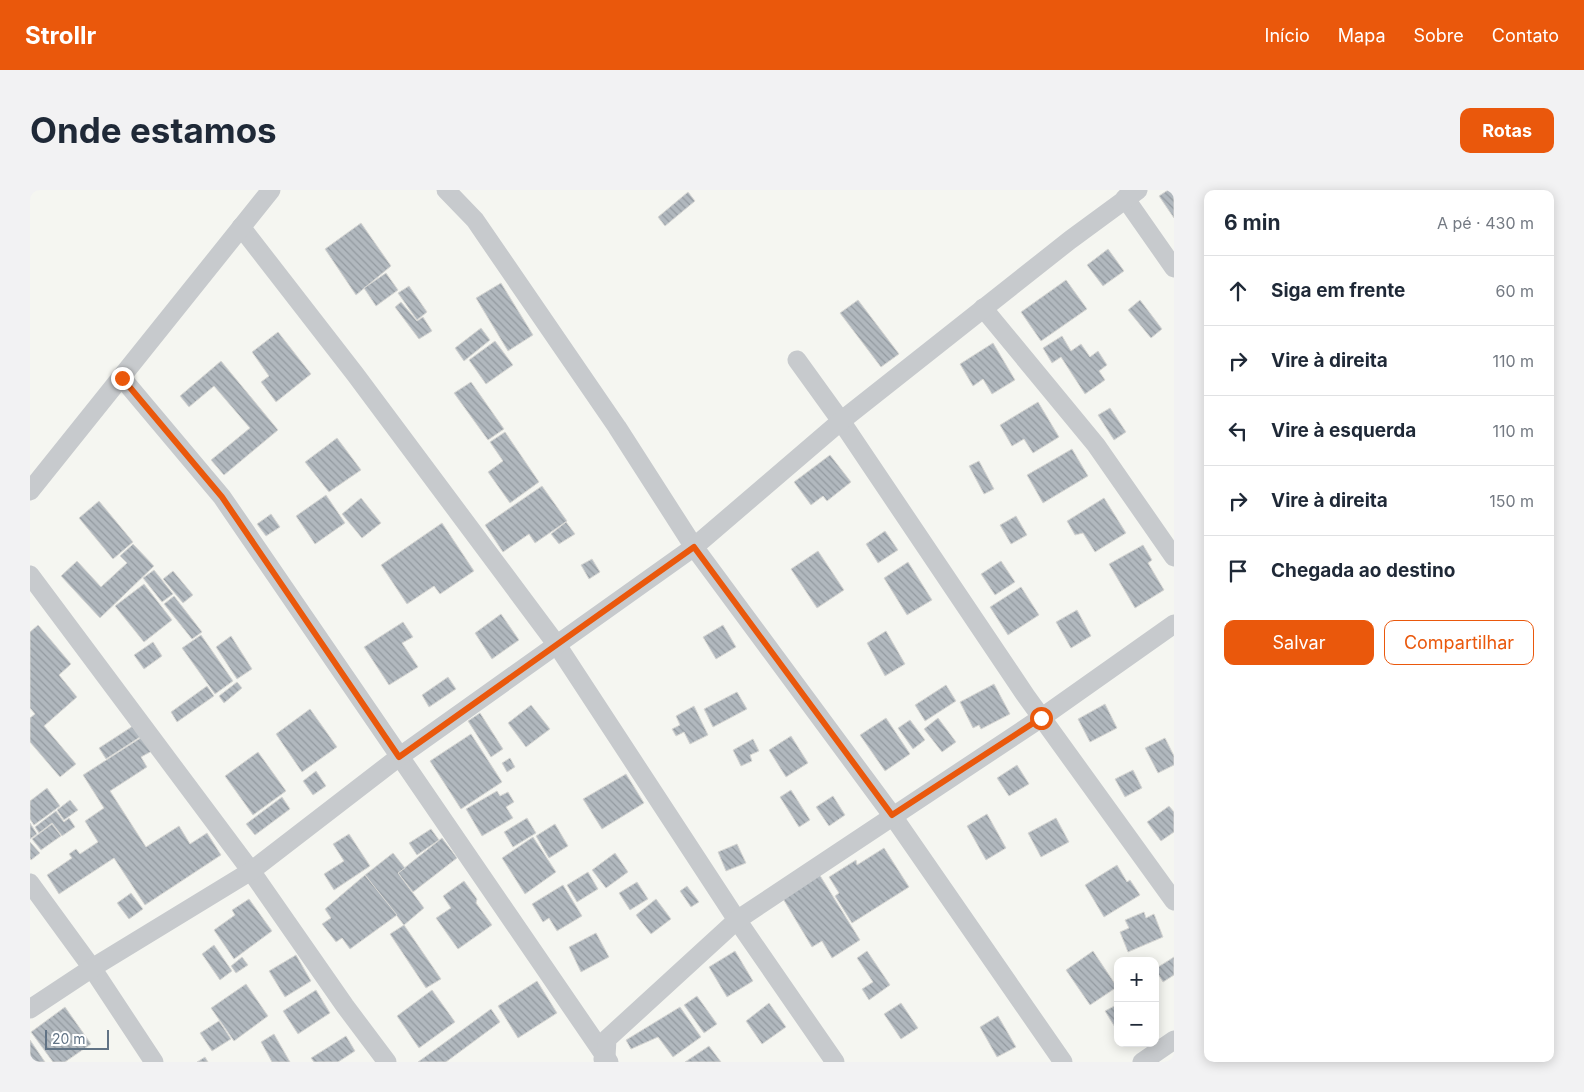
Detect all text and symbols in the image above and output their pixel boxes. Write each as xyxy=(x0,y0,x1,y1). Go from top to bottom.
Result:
text: Strollr xyxy=(25,21,96,50)
text: Início xyxy=(1265,25,1310,46)
text: Mapa xyxy=(1338,25,1385,46)
text: Sobre xyxy=(1413,25,1464,46)
text: Contato xyxy=(1492,25,1559,46)
button: Rotas xyxy=(1460,108,1554,153)
text: Onde estamos xyxy=(30,109,277,151)
text: 6 min xyxy=(1224,210,1281,235)
text: A pé · 430 m xyxy=(1437,213,1534,233)
icon: ahead xyxy=(1224,277,1252,305)
text: Siga em frente xyxy=(1271,279,1405,302)
text: 60 m xyxy=(1495,281,1534,301)
icon: right xyxy=(1224,347,1252,375)
text: Vire à direita xyxy=(1271,349,1388,372)
text: 110 m xyxy=(1492,351,1534,371)
route end xyxy=(111,367,134,390)
icon: left xyxy=(1224,417,1252,445)
text: Vire à esquerda xyxy=(1271,419,1416,442)
text: 110 m xyxy=(1492,421,1534,441)
icon: right xyxy=(1224,487,1252,515)
text: Vire à direita xyxy=(1271,489,1388,512)
text: 150 m xyxy=(1489,491,1534,511)
icon: arrive xyxy=(1224,557,1252,585)
text: Chegada ao destino xyxy=(1271,559,1455,582)
button: Salvar xyxy=(1224,620,1374,665)
button: Compartilhar xyxy=(1384,620,1534,665)
route start xyxy=(1030,707,1053,730)
map controls xyxy=(1114,957,1159,1047)
button: + xyxy=(1114,957,1159,1002)
button: − xyxy=(1114,1002,1159,1047)
scale bar xyxy=(45,1027,109,1050)
text: 20 m xyxy=(52,1030,86,1047)

